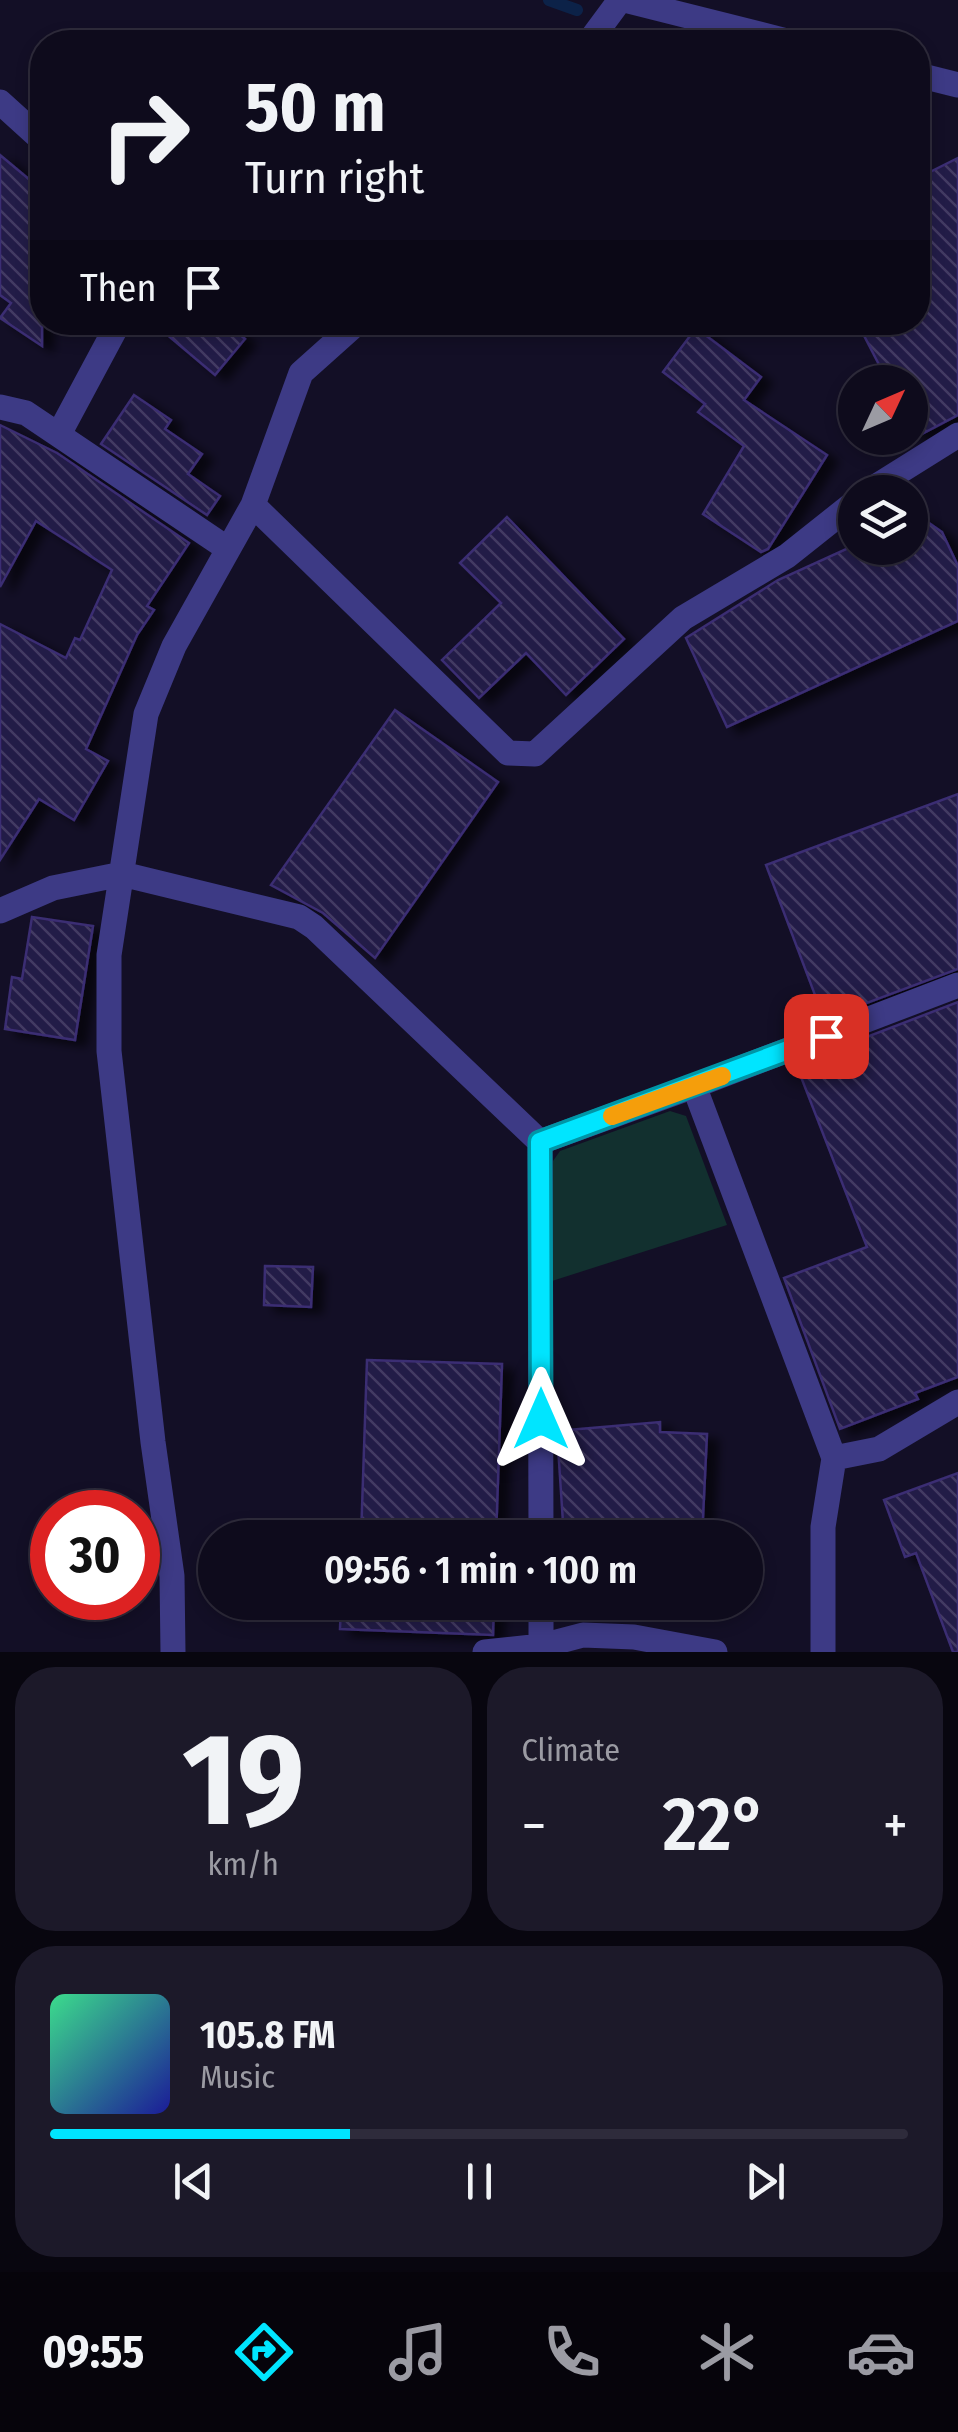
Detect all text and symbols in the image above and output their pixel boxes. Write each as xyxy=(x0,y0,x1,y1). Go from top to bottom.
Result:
text: 50 m xyxy=(245,66,386,150)
icon: right xyxy=(80,70,210,200)
text: Turn right xyxy=(245,151,424,205)
icon: arrive xyxy=(176,260,231,315)
text: Then xyxy=(80,265,156,311)
north arrow xyxy=(838,365,928,455)
map controls xyxy=(838,365,928,565)
button: layers xyxy=(838,475,928,565)
pin xyxy=(784,994,869,1079)
icon: arrive xyxy=(799,1009,854,1064)
position arrow xyxy=(489,1367,593,1471)
speed limit sign: 30 xyxy=(30,1490,160,1620)
text: 09:56 · 1 min · 100 m xyxy=(324,1547,637,1593)
text: 19 xyxy=(182,1702,304,1858)
text: Climate xyxy=(522,1731,620,1769)
text: 22° xyxy=(663,1780,767,1870)
text: − xyxy=(522,1793,546,1859)
text: + xyxy=(883,1793,908,1859)
text: km/h xyxy=(208,1845,279,1883)
text: 105.8 FM xyxy=(200,2012,335,2058)
text: Music xyxy=(200,2058,275,2096)
icon: previous xyxy=(166,2154,221,2209)
icon: pause xyxy=(452,2154,507,2209)
icon: next xyxy=(738,2154,793,2209)
icon: directions xyxy=(229,2317,299,2387)
icon: music xyxy=(383,2317,453,2387)
icon: phone xyxy=(537,2317,607,2387)
icon: climate xyxy=(692,2317,762,2387)
icon: car xyxy=(846,2317,916,2387)
text: 09:55 xyxy=(42,2325,144,2379)

